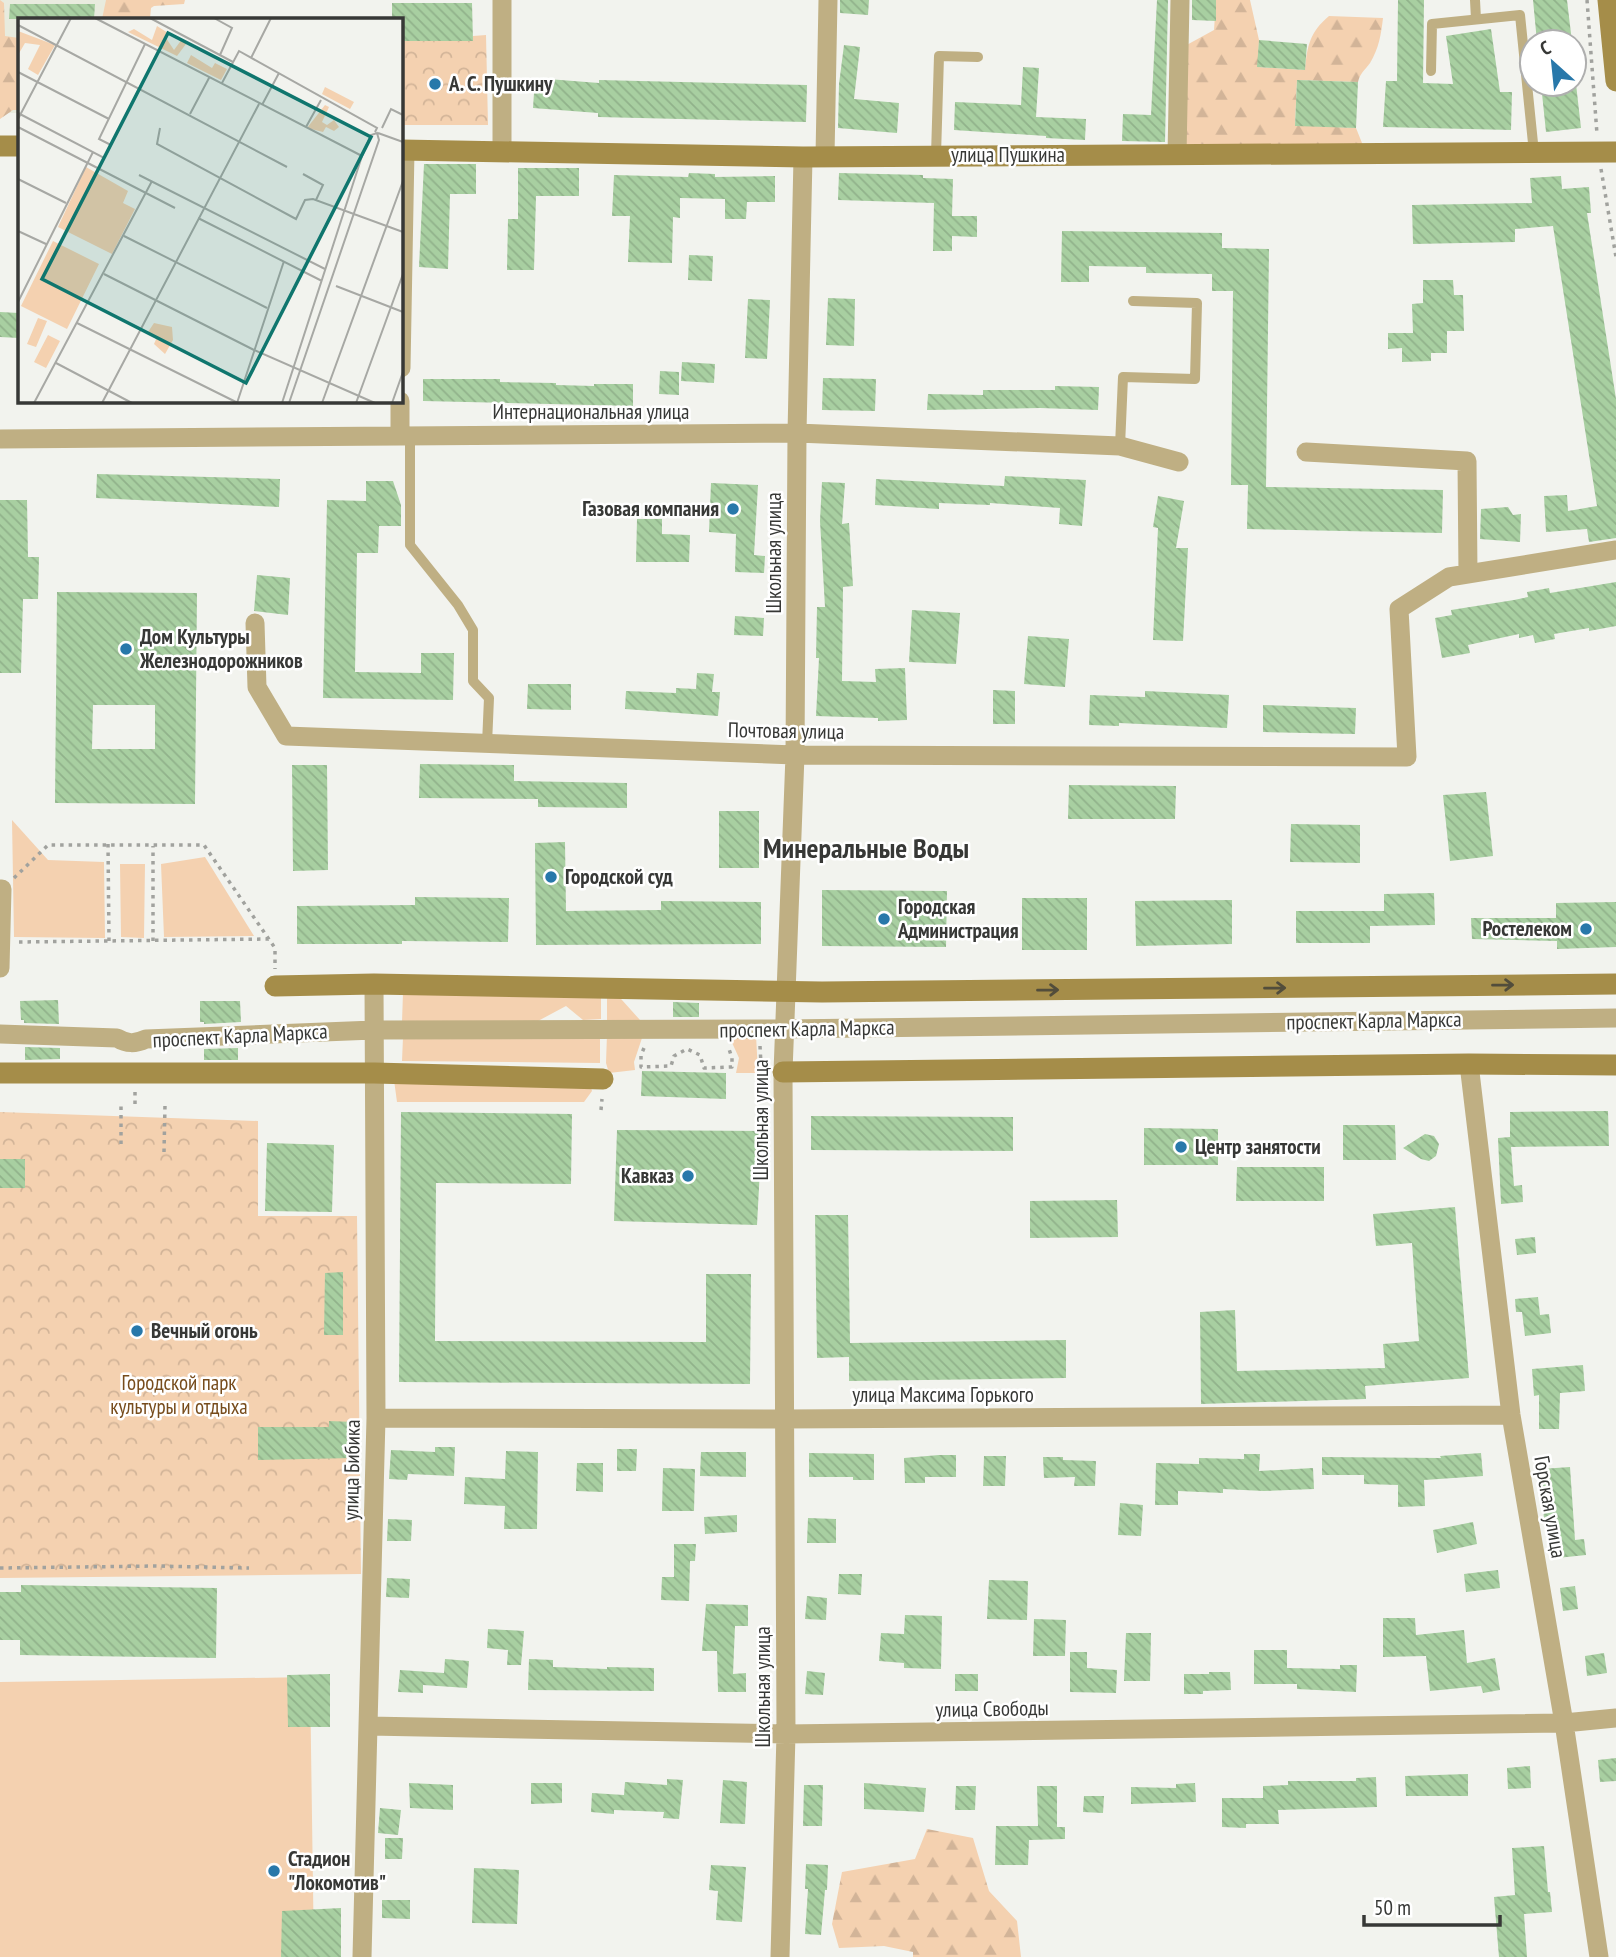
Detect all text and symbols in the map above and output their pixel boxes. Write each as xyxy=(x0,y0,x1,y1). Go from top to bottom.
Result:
inset map xyxy=(18,18,402,402)
north arrow xyxy=(1518,28,1588,98)
text: С xyxy=(1536,35,1555,61)
place label: А. С. Пушкину xyxy=(448,70,553,97)
marker: А. С. Пушкину xyxy=(427,76,443,92)
street label: улица Пушкина xyxy=(951,141,1065,168)
street label: Интернациональная улица xyxy=(493,398,689,425)
street label: Школьная улица xyxy=(760,492,787,614)
place label: Газовая компания xyxy=(582,495,719,522)
marker: Газовая компания xyxy=(725,501,741,517)
place label: Дом Культуры Железнодорожников xyxy=(139,623,303,674)
marker: Дом Культуры Железнодорожников xyxy=(118,641,134,657)
street label: Почтовая улица xyxy=(728,716,844,745)
district label: Минеральные Воды xyxy=(763,829,969,866)
place label: Городской суд xyxy=(565,863,673,890)
marker: Городской суд xyxy=(543,869,559,885)
place label: Городская Администрация xyxy=(897,893,1019,944)
marker: Городская Администрация xyxy=(876,911,892,927)
place label: Ростелеком xyxy=(1482,915,1572,942)
marker: Ростелеком xyxy=(1578,921,1594,937)
one-way arrow xyxy=(1491,979,1514,992)
one-way arrow xyxy=(1264,981,1287,995)
one-way arrow xyxy=(1036,983,1059,997)
street label: проспект Карла Маркса xyxy=(1286,1005,1462,1036)
street label: проспект Карла Маркса xyxy=(719,1013,895,1044)
street label: проспект Карла Маркса xyxy=(152,1017,328,1054)
street label: Школьная улица xyxy=(747,1059,774,1181)
place label: Центр занятости xyxy=(1195,1133,1321,1160)
marker: Центр занятости xyxy=(1173,1139,1189,1155)
place label: Кавказ xyxy=(621,1162,674,1189)
marker: Кавказ xyxy=(680,1168,696,1184)
place label: Вечный огонь xyxy=(151,1317,258,1344)
marker: Вечный огонь xyxy=(129,1323,145,1339)
park label: Городской парк культуры и отдыха xyxy=(110,1369,248,1420)
street label: улица Максима Горького xyxy=(852,1381,1034,1408)
street label: улица Бибика xyxy=(337,1419,366,1521)
street label: Горская улица xyxy=(1528,1454,1573,1560)
street label: Школьная улица xyxy=(749,1626,776,1748)
street label: улица Свободы xyxy=(935,1694,1049,1723)
place label: Стадион "Локомотив" xyxy=(288,1845,386,1896)
marker: Стадион "Локомотив" xyxy=(266,1863,282,1879)
scale bar xyxy=(1364,1884,1500,1928)
text: 50 m xyxy=(1374,1894,1411,1921)

